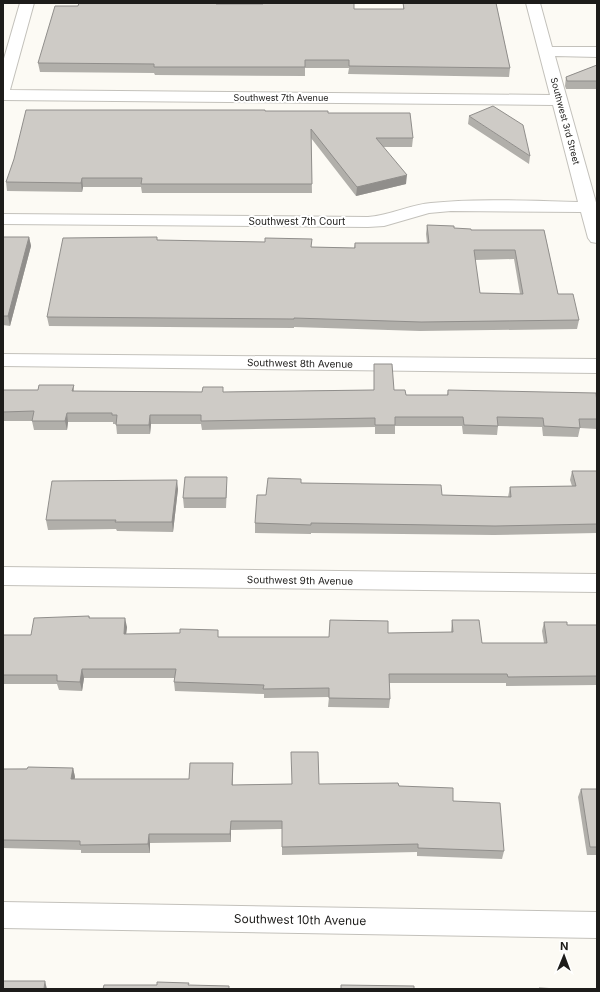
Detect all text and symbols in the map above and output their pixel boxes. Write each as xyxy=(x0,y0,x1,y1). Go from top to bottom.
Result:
street label: Southwest 3rd Street xyxy=(549,76,582,166)
street label: Southwest 7th Avenue xyxy=(234,92,328,103)
street label: Southwest 7th Court xyxy=(249,215,346,227)
street label: Southwest 8th Avenue xyxy=(247,356,353,370)
street label: Southwest 9th Avenue xyxy=(247,573,353,587)
street label: Southwest 10th Avenue xyxy=(234,911,366,928)
north arrow xyxy=(544,936,584,976)
text: N xyxy=(560,939,568,953)

